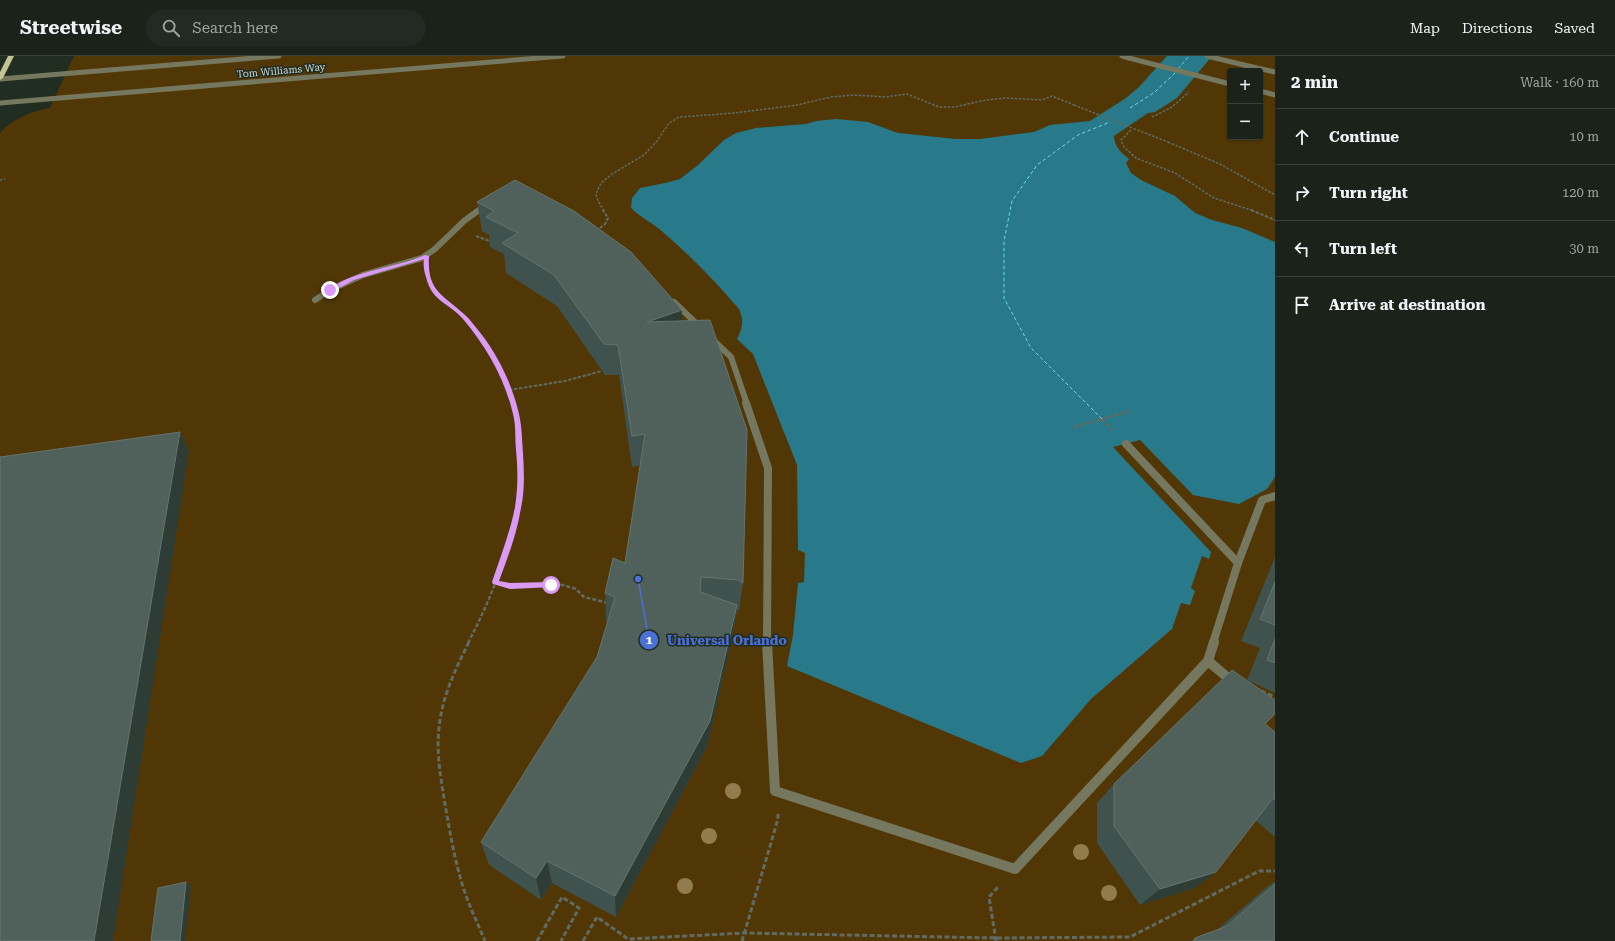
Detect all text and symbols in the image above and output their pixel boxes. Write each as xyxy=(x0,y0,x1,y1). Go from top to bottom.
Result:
search box xyxy=(146,10,426,46)
text: Streetwise xyxy=(20,16,122,39)
icon: search xyxy=(160,17,182,39)
text: Search here xyxy=(192,19,278,37)
text: Map xyxy=(1410,20,1440,36)
text: Directions xyxy=(1462,20,1532,36)
text: Saved xyxy=(1554,20,1595,36)
street label: Tom Williams Way xyxy=(236,61,326,80)
map controls xyxy=(1227,68,1263,140)
button: + xyxy=(1227,68,1263,104)
text: 2 min xyxy=(1291,72,1338,92)
text: Walk · 160 m xyxy=(1520,75,1599,90)
button: − xyxy=(1227,104,1263,140)
icon: ahead xyxy=(1291,126,1313,148)
text: Continue xyxy=(1329,128,1399,146)
text: 10 m xyxy=(1569,129,1599,144)
icon: right xyxy=(1291,182,1313,204)
text: Turn right xyxy=(1329,184,1408,202)
text: 120 m xyxy=(1562,185,1599,200)
icon: left xyxy=(1291,238,1313,260)
text: Turn left xyxy=(1329,240,1397,258)
text: 30 m xyxy=(1569,241,1599,256)
route end xyxy=(321,281,339,299)
icon: arrive xyxy=(1291,294,1313,316)
text: Arrive at destination xyxy=(1329,296,1485,314)
route start xyxy=(542,576,560,594)
callout: Universal Orlando xyxy=(639,628,795,653)
text: 1 xyxy=(646,633,653,647)
text: Universal Orlando xyxy=(667,633,787,648)

